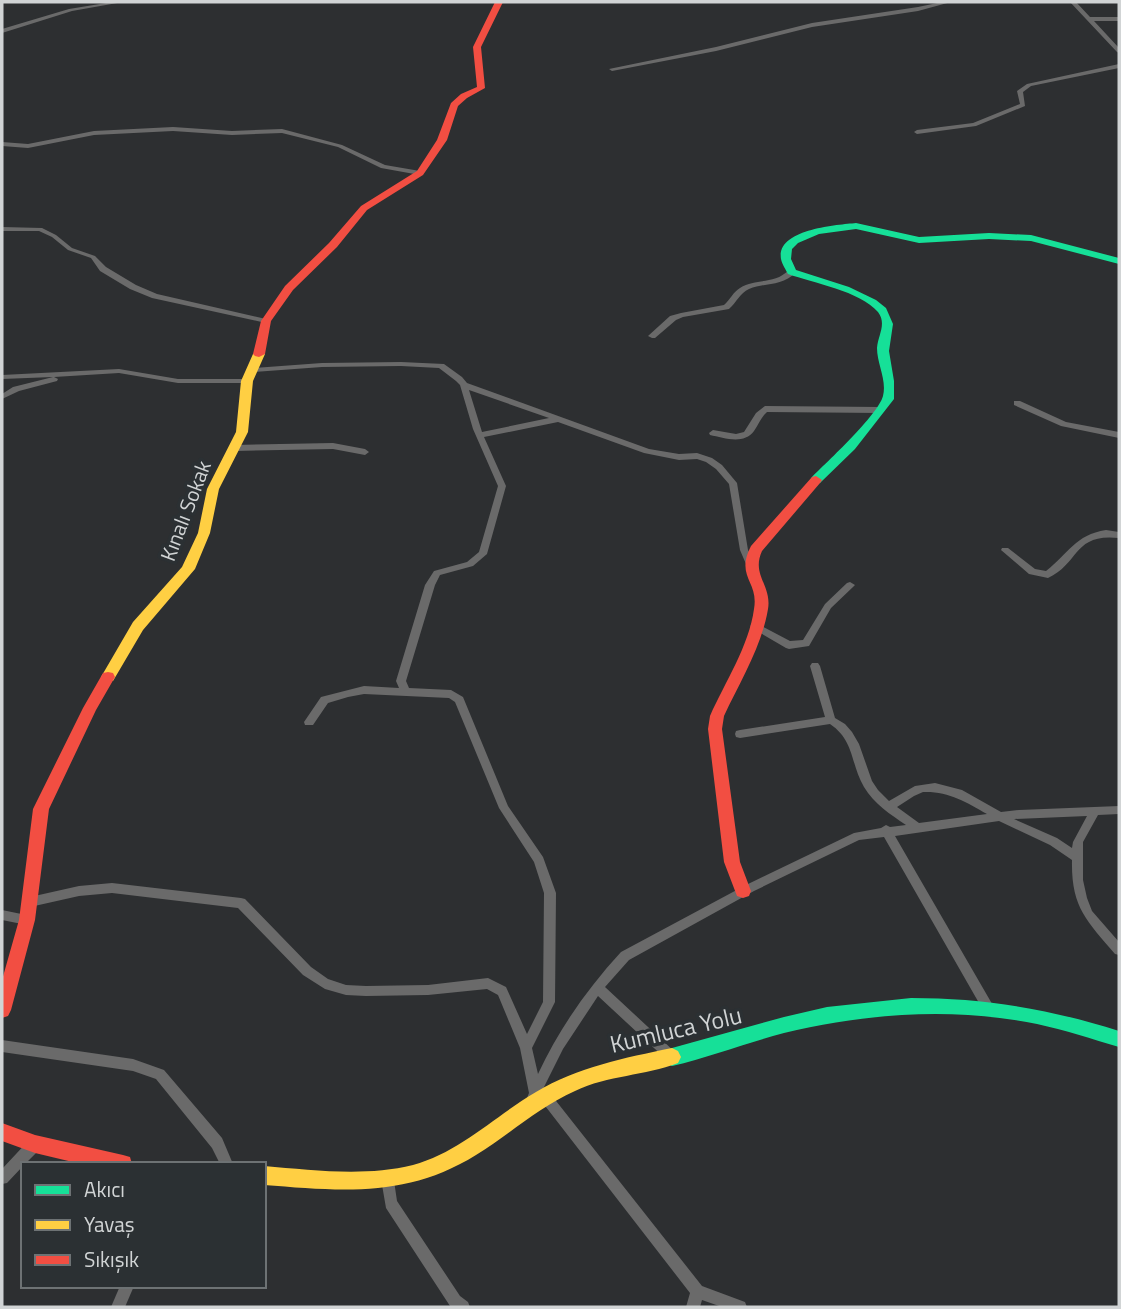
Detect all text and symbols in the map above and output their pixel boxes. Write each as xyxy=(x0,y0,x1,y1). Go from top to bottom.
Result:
street label: Kınalı Sokak xyxy=(151,456,219,566)
street label: Kumluca Yolu xyxy=(606,996,745,1062)
legend xyxy=(21,1162,266,1288)
text: Akıcı xyxy=(84,1173,125,1205)
text: Yavaş xyxy=(84,1208,135,1240)
text: Sıkışık xyxy=(84,1243,139,1275)

